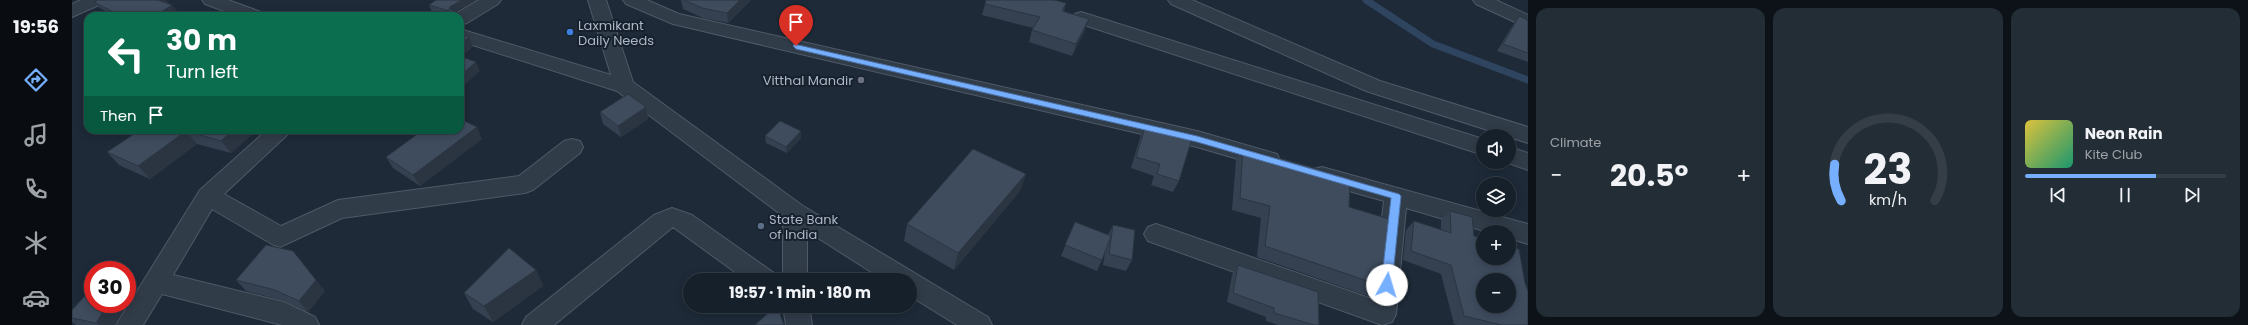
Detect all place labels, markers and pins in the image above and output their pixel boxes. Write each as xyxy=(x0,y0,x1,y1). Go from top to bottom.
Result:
pin xyxy=(779,5,813,46)
place label: Laxmikant Daily Needs xyxy=(578,16,654,50)
marker: Laxmikant Daily Needs xyxy=(565,27,575,37)
place label: Vitthal Mandir xyxy=(763,71,853,90)
marker: Vitthal Mandir xyxy=(856,75,866,85)
place label: State Bank of India xyxy=(769,210,838,244)
marker: State Bank of India xyxy=(756,221,766,231)

